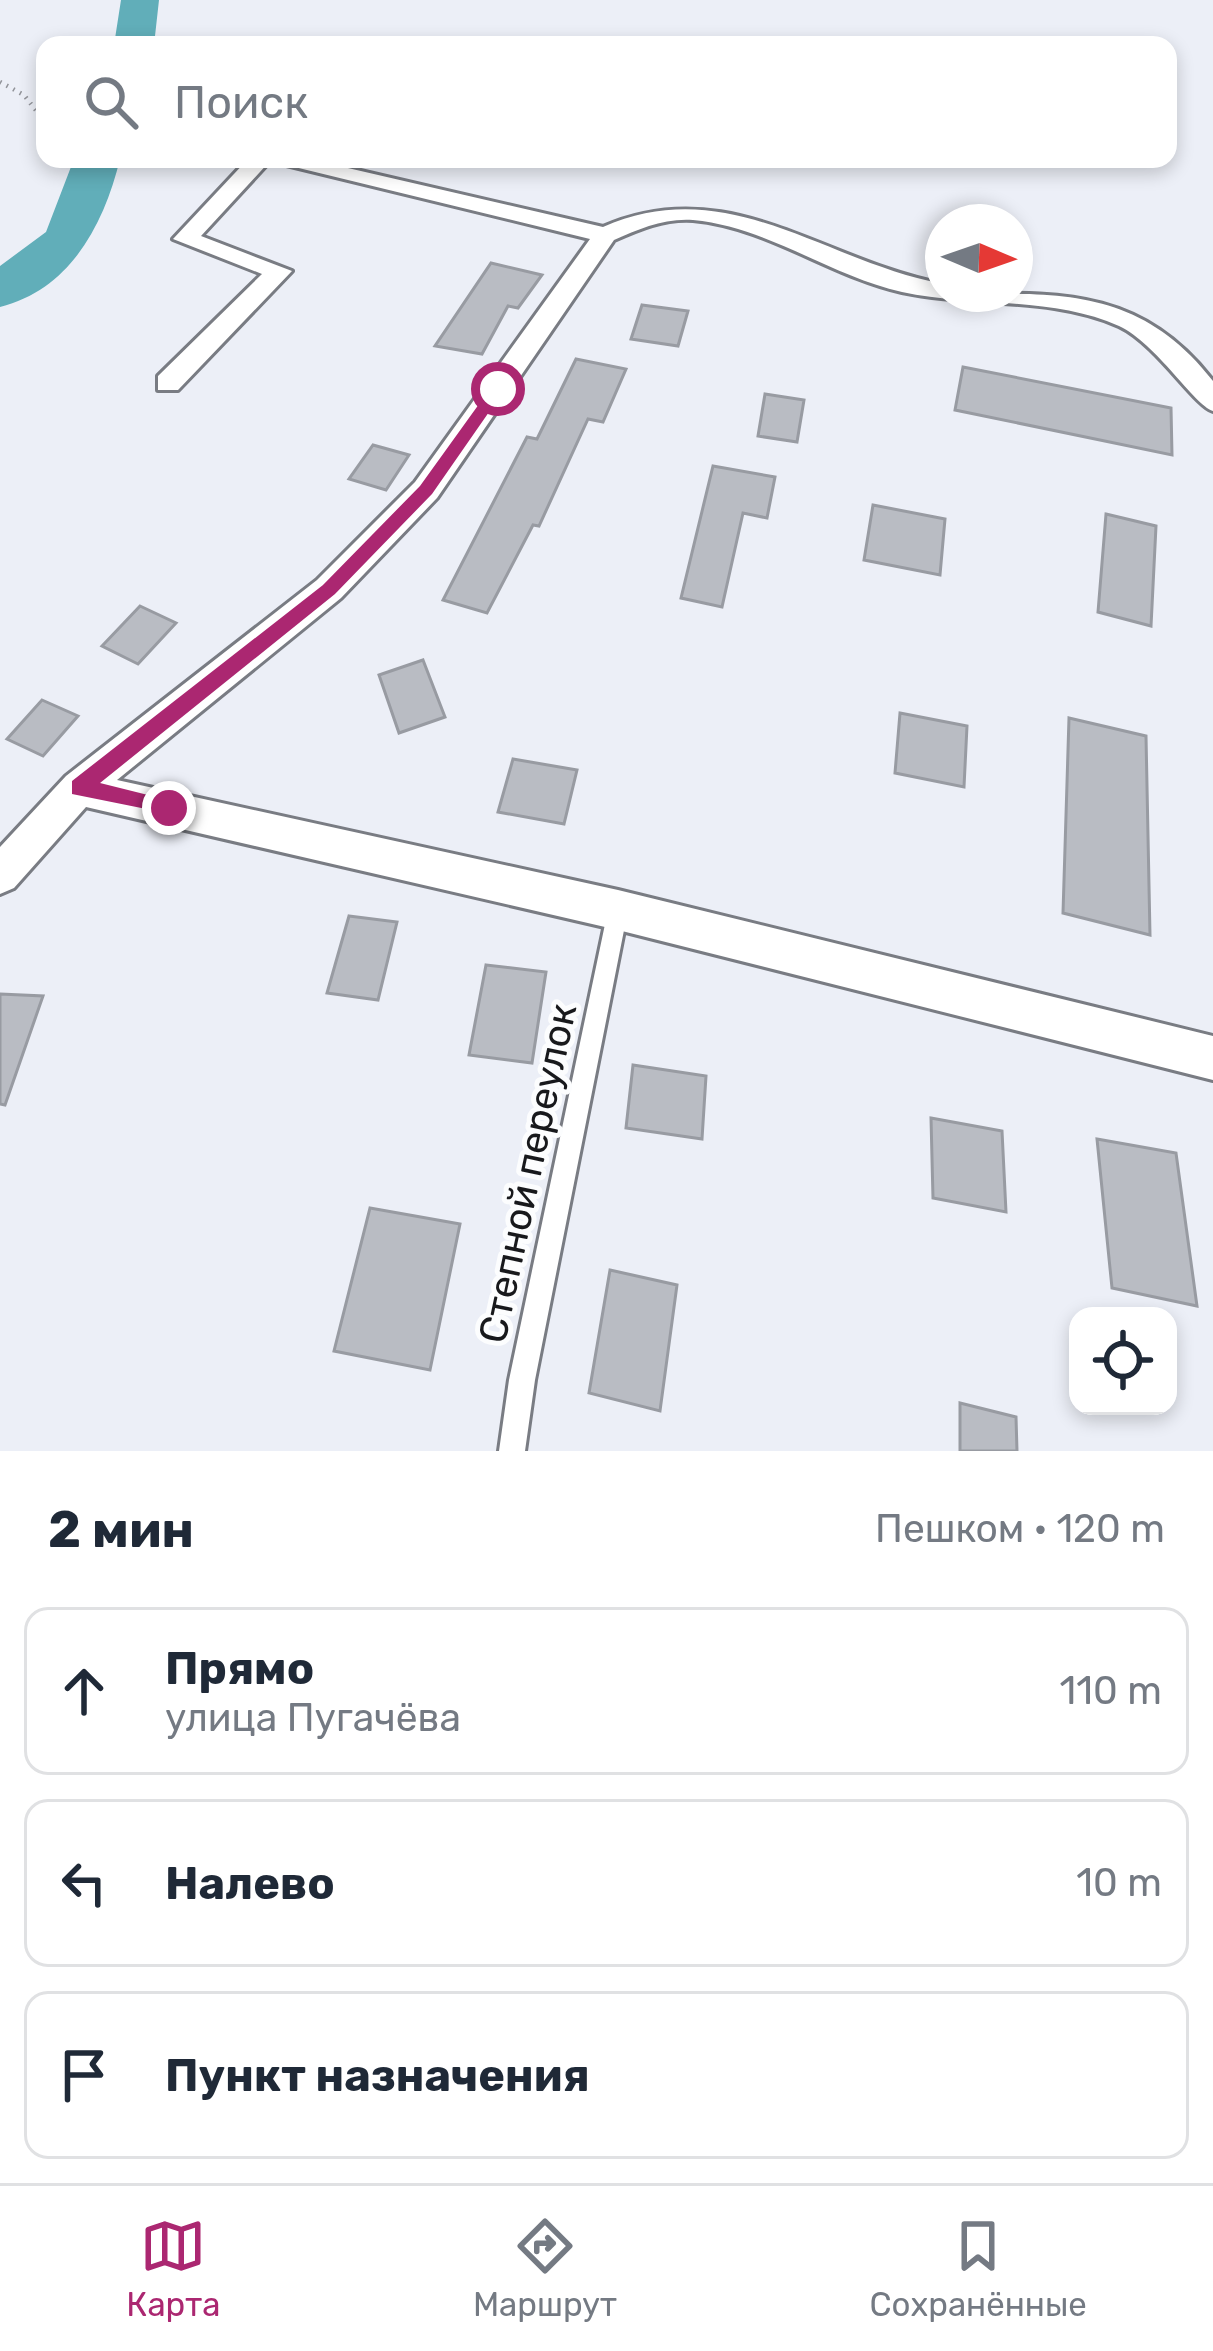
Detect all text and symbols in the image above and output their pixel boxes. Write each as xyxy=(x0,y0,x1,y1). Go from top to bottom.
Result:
search box xyxy=(36,36,1177,168)
icon: search xyxy=(78,69,144,135)
text: Поиск xyxy=(174,76,308,129)
north arrow xyxy=(925,204,1033,312)
route start xyxy=(471,362,525,416)
route end xyxy=(142,781,196,835)
street label: Степной переулок xyxy=(470,999,586,1347)
map controls xyxy=(1069,1307,1177,1415)
button: locate xyxy=(1069,1307,1177,1415)
text: 2 мин xyxy=(48,1499,194,1560)
text: Пешком · 120 m xyxy=(875,1506,1165,1552)
text: Прямо xyxy=(165,1642,314,1695)
icon: ahead xyxy=(51,1658,117,1724)
text: 110 m xyxy=(1060,1668,1162,1714)
text: улица Пугачёва xyxy=(165,1695,461,1741)
icon: left xyxy=(51,1850,117,1916)
text: Налево xyxy=(165,1857,335,1910)
text: 10 m xyxy=(1076,1860,1162,1906)
icon: arrive xyxy=(51,2042,117,2108)
text: Пункт назначения xyxy=(165,2049,590,2102)
tab: Карта xyxy=(126,2213,220,2324)
tab: Маршрут xyxy=(473,2213,617,2324)
tab: Сохранённые xyxy=(870,2213,1087,2324)

